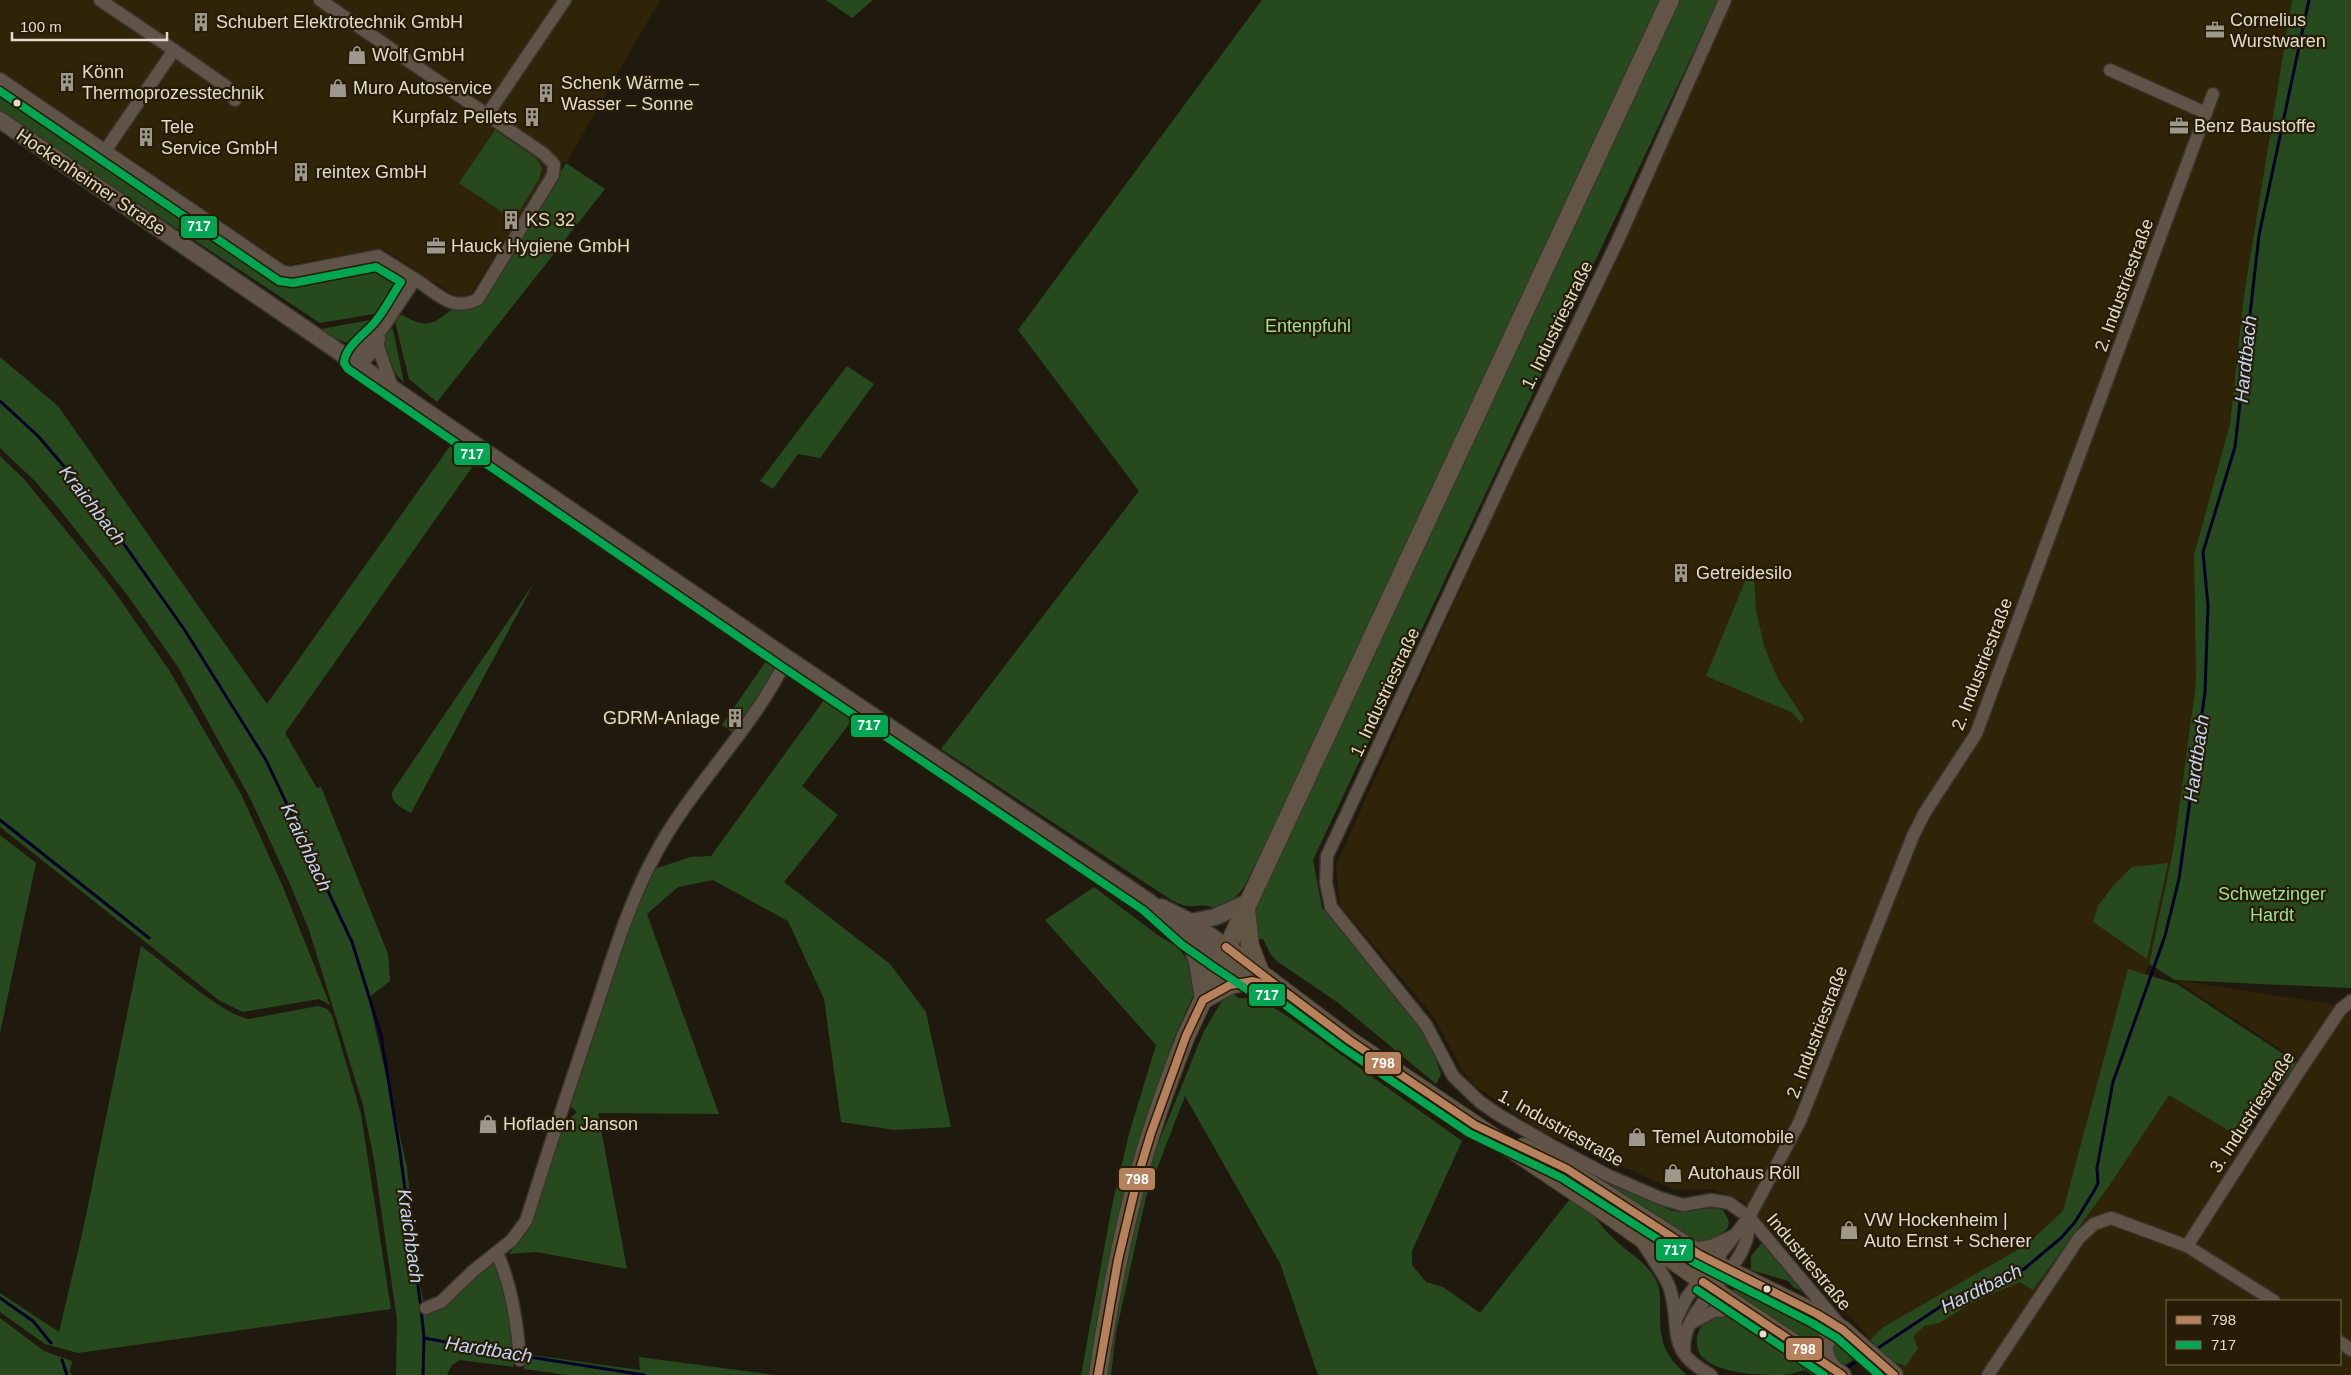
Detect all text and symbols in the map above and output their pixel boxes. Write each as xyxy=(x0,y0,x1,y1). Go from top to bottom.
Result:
scale bar xyxy=(12,10,168,42)
place label: Cornelius Wurstwaren xyxy=(2230,10,2326,51)
building icon: Schubert Elektrotechnik GmbH xyxy=(190,11,212,33)
place label: Schubert Elektrotechnik GmbH xyxy=(216,12,463,32)
text: 100 m xyxy=(20,18,62,35)
office icon: Cornelius Wurstwaren xyxy=(2204,19,2226,41)
shop icon: Wolf GmbH xyxy=(346,44,368,66)
place label: Wolf GmbH xyxy=(372,45,465,65)
place label: Könn Thermoprozesstechnik xyxy=(82,62,265,103)
building icon: Könn Thermoprozesstechnik xyxy=(56,71,78,93)
place label: Schenk Wärme – Wasser – Sonne xyxy=(561,73,699,114)
shop icon: Muro Autoservice xyxy=(327,77,349,99)
place label: Muro Autoservice xyxy=(353,78,492,98)
building icon: Schenk Wärme – Wasser – Sonne xyxy=(535,82,557,104)
unlabelled marker xyxy=(12,98,22,108)
building icon: Kurpfalz Pellets xyxy=(521,106,543,128)
place label: Kurpfalz Pellets xyxy=(392,107,517,127)
office icon: Benz Baustoffe xyxy=(2168,115,2190,137)
place label: Benz Baustoffe xyxy=(2194,116,2316,136)
place label: Tele Service GmbH xyxy=(161,117,278,158)
street label: Hockenheimer Straße xyxy=(13,125,169,239)
building icon: Tele Service GmbH xyxy=(135,126,157,148)
building icon: reintex GmbH xyxy=(290,161,312,183)
place label: reintex GmbH xyxy=(316,162,427,182)
building icon: KS 32 xyxy=(500,209,522,231)
place label: KS 32 xyxy=(526,210,575,230)
line badge: 717 xyxy=(180,215,218,239)
street label: 2. Industriestraße xyxy=(2091,216,2157,354)
text: 717 xyxy=(187,218,211,234)
office icon: Hauck Hygiene GmbH xyxy=(425,235,447,257)
place label: Hauck Hygiene GmbH xyxy=(451,236,630,256)
street label: 1. Industriestraße xyxy=(1517,258,1597,392)
water label: Hardtbach xyxy=(2230,314,2261,404)
park label: Entenpfuhl xyxy=(1265,316,1351,336)
line badge: 717 xyxy=(453,442,491,466)
text: 717 xyxy=(460,446,484,462)
water label: Kraichbach xyxy=(55,461,130,549)
building icon: Getreidesilo xyxy=(1670,562,1692,584)
place label: Getreidesilo xyxy=(1696,563,1792,583)
street label: 2. Industriestraße xyxy=(1948,595,2016,733)
street label: 1. Industriestraße xyxy=(1346,624,1424,760)
building icon: GDRM-Anlage xyxy=(724,707,746,729)
place label: GDRM-Anlage xyxy=(603,708,720,728)
water label: Hardtbach xyxy=(2180,713,2213,803)
line badge: 717 xyxy=(850,714,889,738)
text: 717 xyxy=(857,717,881,733)
water label: Kraichbach xyxy=(277,800,336,895)
park label: Schwetzinger Hardt xyxy=(2218,884,2326,925)
street label: 2. Industriestraße xyxy=(1783,963,1851,1101)
line badge: 717 xyxy=(1248,983,1286,1007)
text: 717 xyxy=(1255,987,1279,1003)
street label: 3. Industriestraße xyxy=(2205,1048,2299,1176)
line badge: 798 xyxy=(1364,1051,1402,1075)
text: 798 xyxy=(1371,1055,1395,1071)
street label: 1. Industriestraße xyxy=(1495,1085,1627,1171)
shop icon: Hofladen Janson xyxy=(477,1113,499,1135)
place label: Hofladen Janson xyxy=(503,1114,638,1134)
shop icon: Temel Automobile xyxy=(1626,1126,1648,1148)
place label: Temel Automobile xyxy=(1652,1127,1794,1147)
shop icon: Autohaus Röll xyxy=(1662,1162,1684,1184)
place label: Autohaus Röll xyxy=(1688,1163,1800,1183)
line badge: 798 xyxy=(1118,1167,1156,1191)
text: 798 xyxy=(1125,1171,1149,1187)
water label: Kraichbach xyxy=(393,1188,428,1285)
street label: Industriestraße xyxy=(1763,1210,1855,1314)
place label: VW Hockenheim | Auto Ernst + Scherer xyxy=(1864,1210,2032,1251)
shop icon: VW Hockenheim | Auto Ernst + Scherer xyxy=(1838,1219,1860,1241)
line badge: 717 xyxy=(1655,1238,1694,1262)
text: 717 xyxy=(1663,1242,1687,1258)
water label: Hardtbach xyxy=(1937,1260,2025,1317)
unlabelled marker xyxy=(1762,1284,1772,1294)
legend xyxy=(2166,1300,2341,1365)
text: 798 xyxy=(2211,1311,2236,1328)
unlabelled marker xyxy=(1758,1329,1768,1339)
water label: Hardtbach xyxy=(444,1332,534,1367)
text: 717 xyxy=(2211,1336,2236,1353)
line badge: 798 xyxy=(1785,1337,1823,1361)
text: 798 xyxy=(1792,1341,1816,1357)

